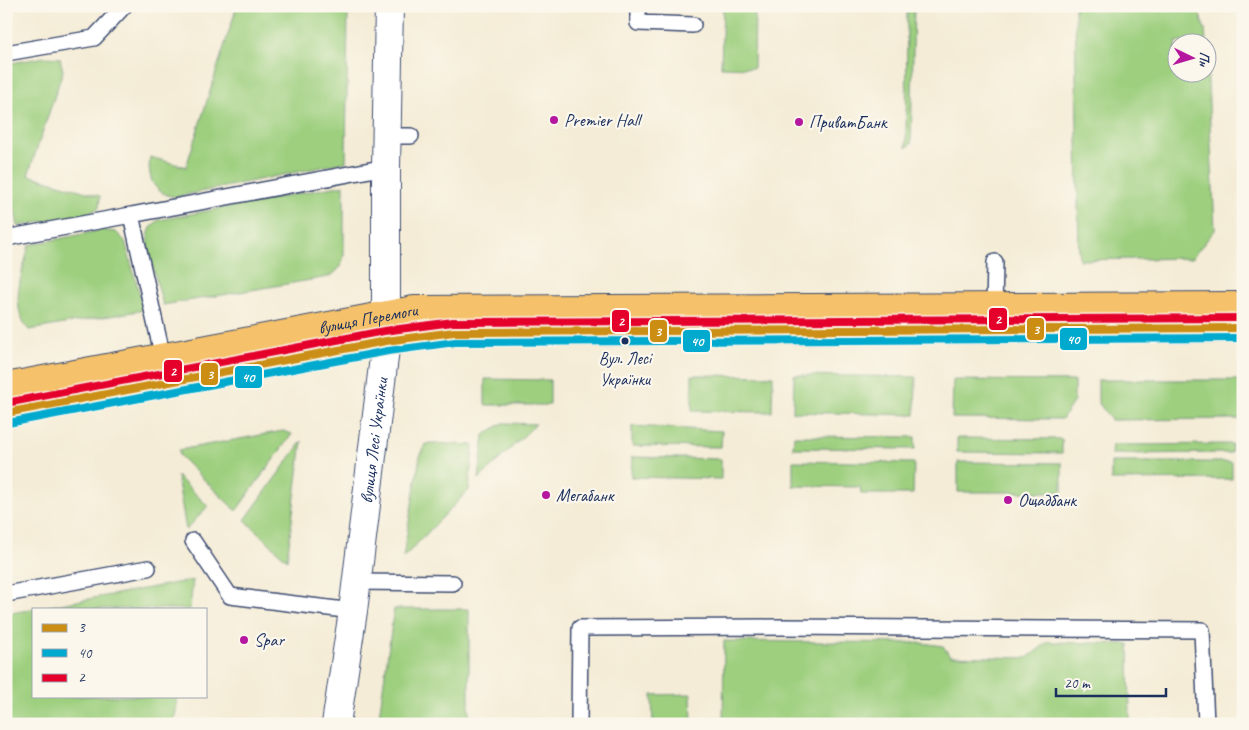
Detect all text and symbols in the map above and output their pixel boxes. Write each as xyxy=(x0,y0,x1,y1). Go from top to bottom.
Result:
north arrow xyxy=(1166,32,1216,82)
text: Пн xyxy=(1195,51,1214,68)
place label: Premier Hall xyxy=(564,109,643,131)
place label: ПриватБанк xyxy=(809,111,888,133)
marker: Premier Hall xyxy=(548,114,560,126)
marker: ПриватБанк xyxy=(793,116,805,128)
street label: вулиця Перемоги xyxy=(316,298,420,339)
line badge: 2 xyxy=(988,307,1008,331)
line badge: 2 xyxy=(611,309,630,333)
text: 2 xyxy=(995,311,1003,328)
text: 2 xyxy=(618,313,626,330)
line badge: 3 xyxy=(1026,317,1045,341)
line badge: 3 xyxy=(649,319,668,343)
text: 3 xyxy=(1033,321,1041,338)
text: 3 xyxy=(655,323,663,340)
line badge: 40 xyxy=(1059,327,1088,351)
line badge: 40 xyxy=(682,329,711,353)
text: 40 xyxy=(1067,331,1081,348)
text: 40 xyxy=(691,333,705,350)
marker: Вул. Лесі Українки xyxy=(620,336,630,346)
place label: Вул. Лесі Українки xyxy=(599,348,653,390)
line badge: 2 xyxy=(163,359,183,383)
line badge: 3 xyxy=(200,362,219,386)
text: 2 xyxy=(170,363,178,380)
line badge: 40 xyxy=(234,365,263,389)
text: 3 xyxy=(207,366,215,383)
text: 40 xyxy=(242,369,256,386)
street label: вулиця Лесі Українки xyxy=(355,375,393,505)
place label: Мегабанк xyxy=(556,484,616,506)
marker: Мегабанк xyxy=(540,489,552,501)
place label: Ощадбанк xyxy=(1018,489,1078,511)
marker: Ощадбанк xyxy=(1002,494,1014,506)
legend xyxy=(32,608,208,698)
text: 3 xyxy=(78,618,86,637)
place label: Spar xyxy=(254,629,285,651)
marker: Spar xyxy=(238,634,250,646)
text: 40 xyxy=(78,644,93,663)
scale bar xyxy=(1056,665,1166,697)
text: 2 xyxy=(78,668,86,687)
text: 20 m xyxy=(1064,674,1091,693)

